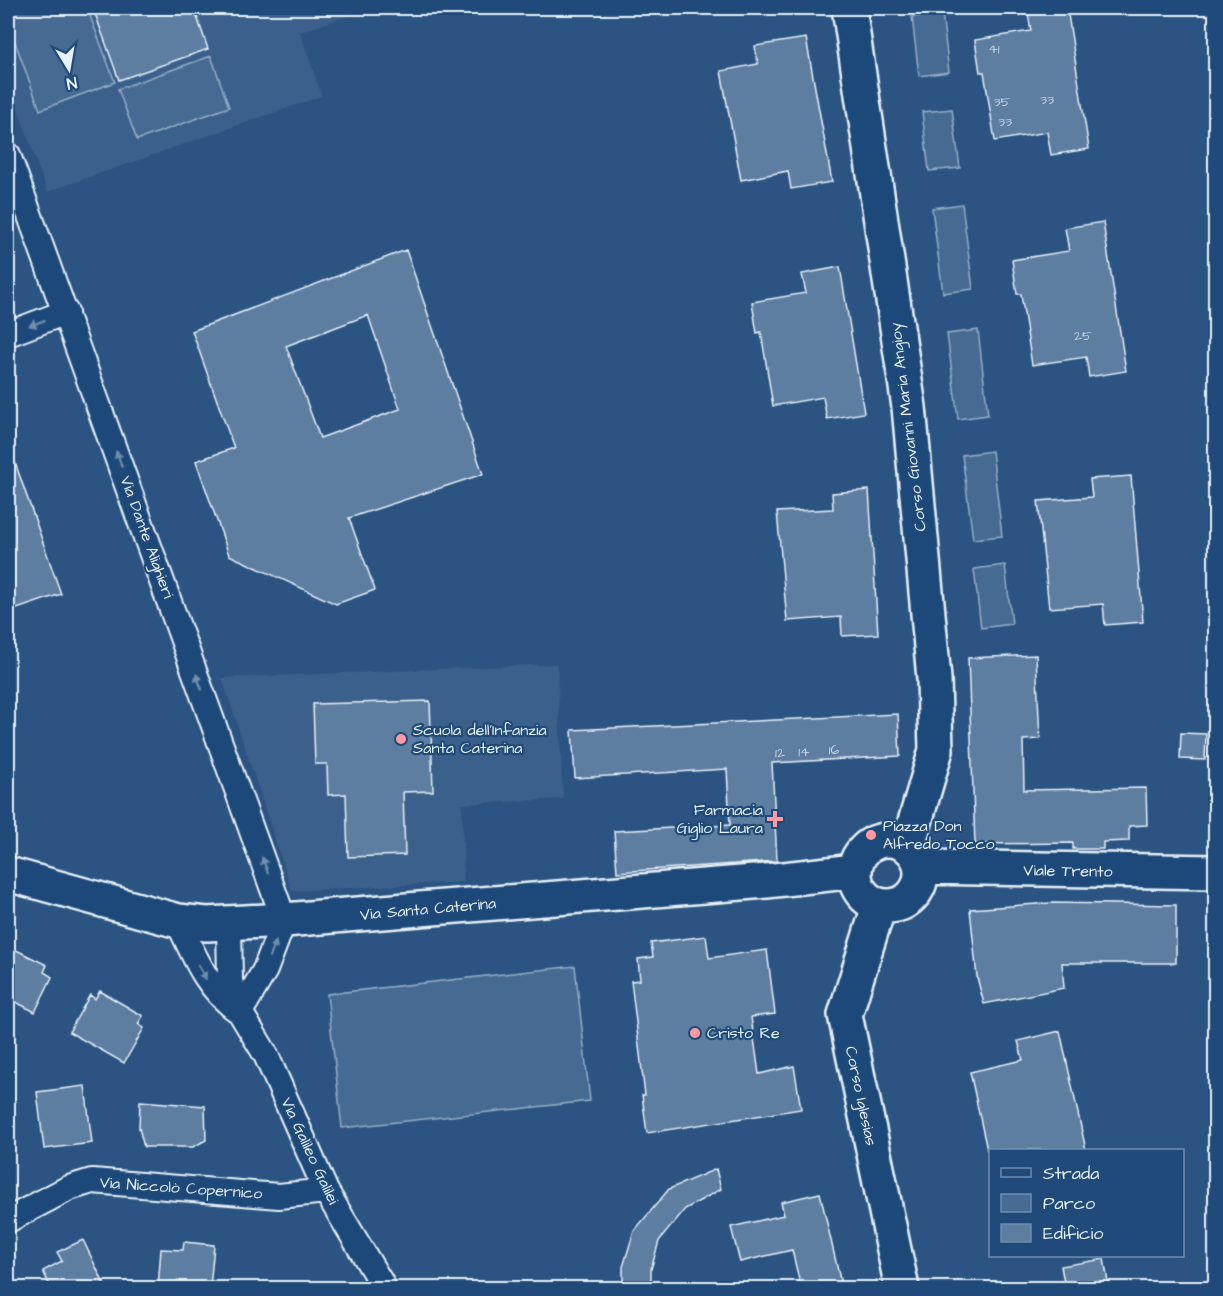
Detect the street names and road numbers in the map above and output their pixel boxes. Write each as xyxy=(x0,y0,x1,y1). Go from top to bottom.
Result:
street label: Corso Giovanni Maria Angioy xyxy=(884,321,933,533)
street label: Via Dante Alighieri xyxy=(114,473,180,602)
street label: Viale Trento xyxy=(1023,859,1113,883)
street label: Via Santa Caterina xyxy=(359,892,497,926)
street label: Corso Iglesias xyxy=(839,1044,882,1148)
street label: Via Galileo Galilei xyxy=(276,1094,345,1209)
street label: Via Niccolò Copernico xyxy=(99,1171,263,1205)

